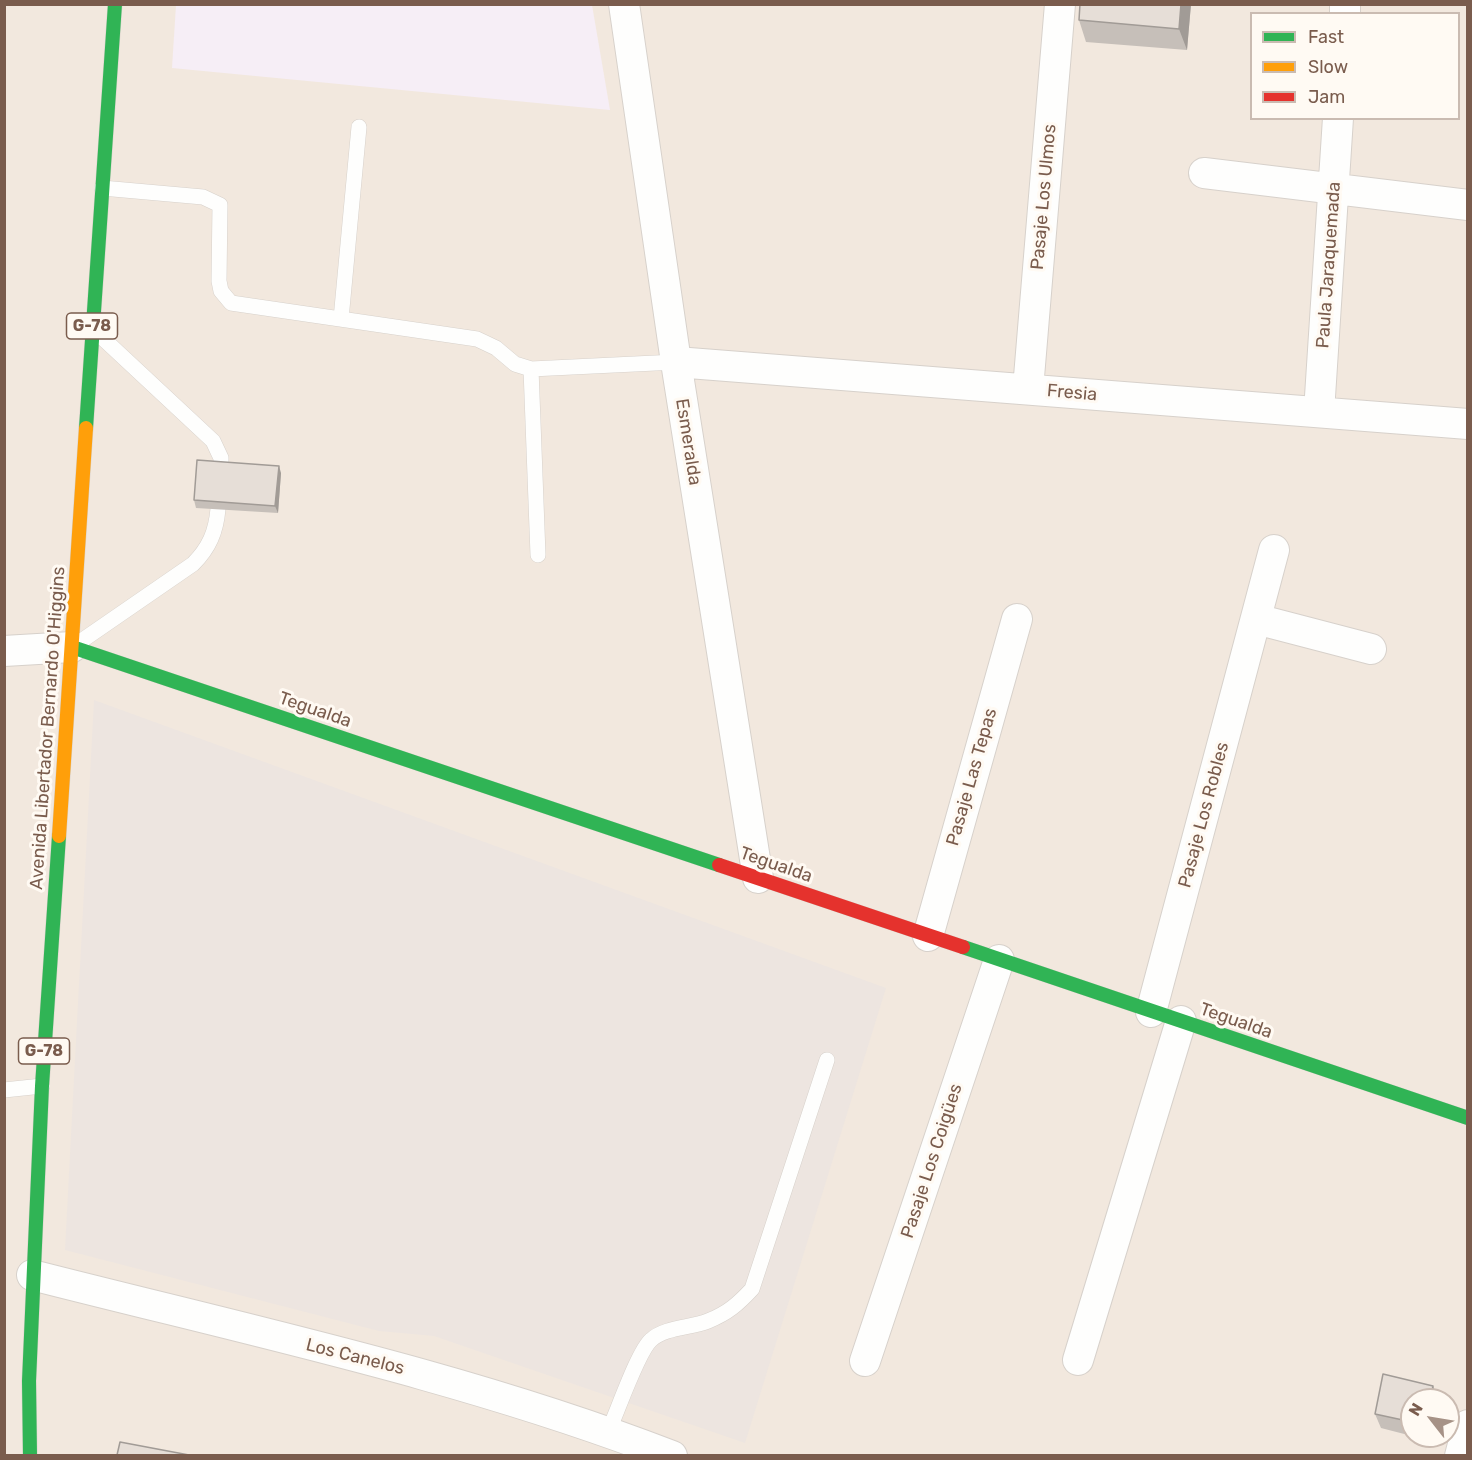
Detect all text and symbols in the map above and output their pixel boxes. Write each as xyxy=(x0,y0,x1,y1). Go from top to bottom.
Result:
legend xyxy=(1250,12,1460,120)
text: Fast xyxy=(1308,26,1344,48)
text: Slow xyxy=(1308,56,1348,78)
text: Jam xyxy=(1308,86,1345,108)
street label: Pasaje Los Ulmos xyxy=(1027,123,1061,271)
street label: Paula Jaraquemada xyxy=(1312,181,1346,349)
road number: G-78 xyxy=(66,313,118,339)
street label: Fresia xyxy=(1046,380,1098,406)
street label: Esmeralda xyxy=(670,397,706,487)
street label: Avenida Libertador Bernardo O'Higgins xyxy=(26,566,70,890)
street label: Tegualda xyxy=(276,688,354,732)
street label: Pasaje Las Tepas xyxy=(942,706,1002,848)
street label: Pasaje Los Robles xyxy=(1174,740,1234,890)
street label: Tegualda xyxy=(737,843,815,887)
street label: Tegualda xyxy=(1197,999,1275,1043)
road number: G-78 xyxy=(18,1038,70,1064)
street label: Pasaje Los Coigües xyxy=(897,1081,967,1241)
street label: Los Canelos xyxy=(304,1334,406,1380)
north arrow xyxy=(1400,1388,1460,1448)
text: N xyxy=(1405,1400,1427,1419)

